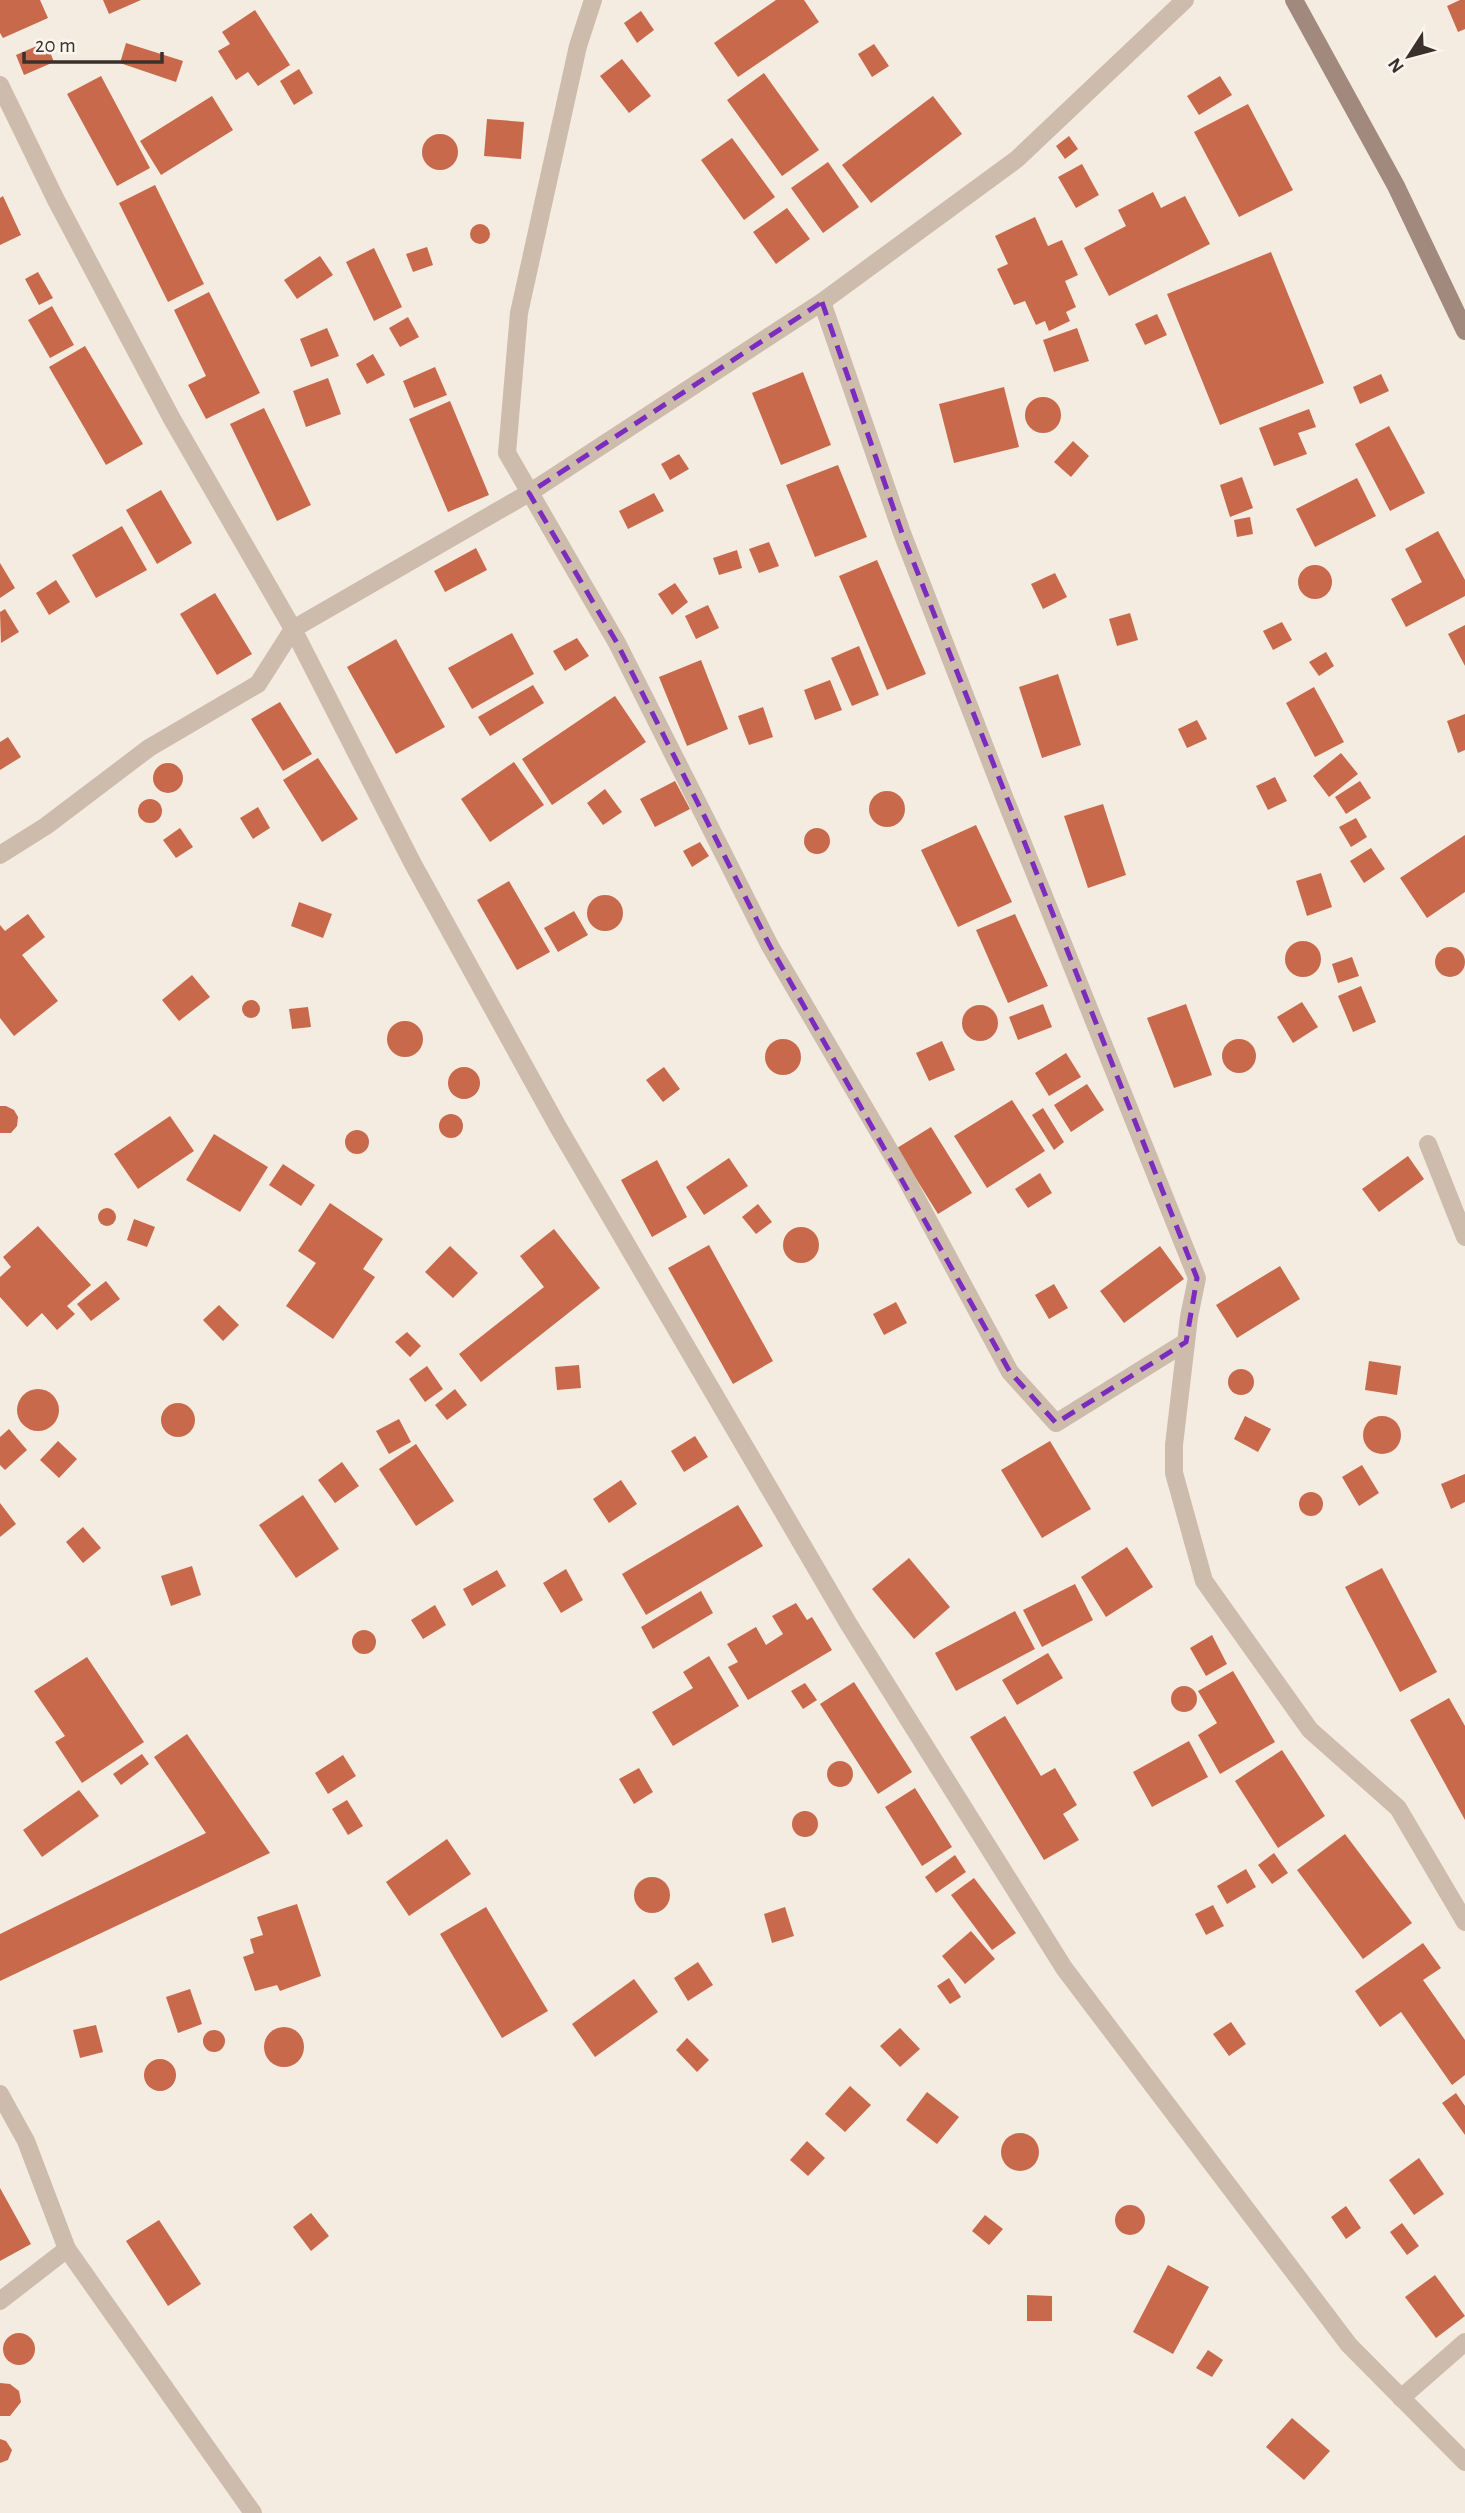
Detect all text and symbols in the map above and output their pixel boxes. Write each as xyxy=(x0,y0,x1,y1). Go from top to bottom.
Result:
scale bar xyxy=(24,21,163,65)
north arrow xyxy=(1374,21,1444,91)
text: 20 m xyxy=(35,35,76,56)
text: N xyxy=(1385,54,1408,76)

